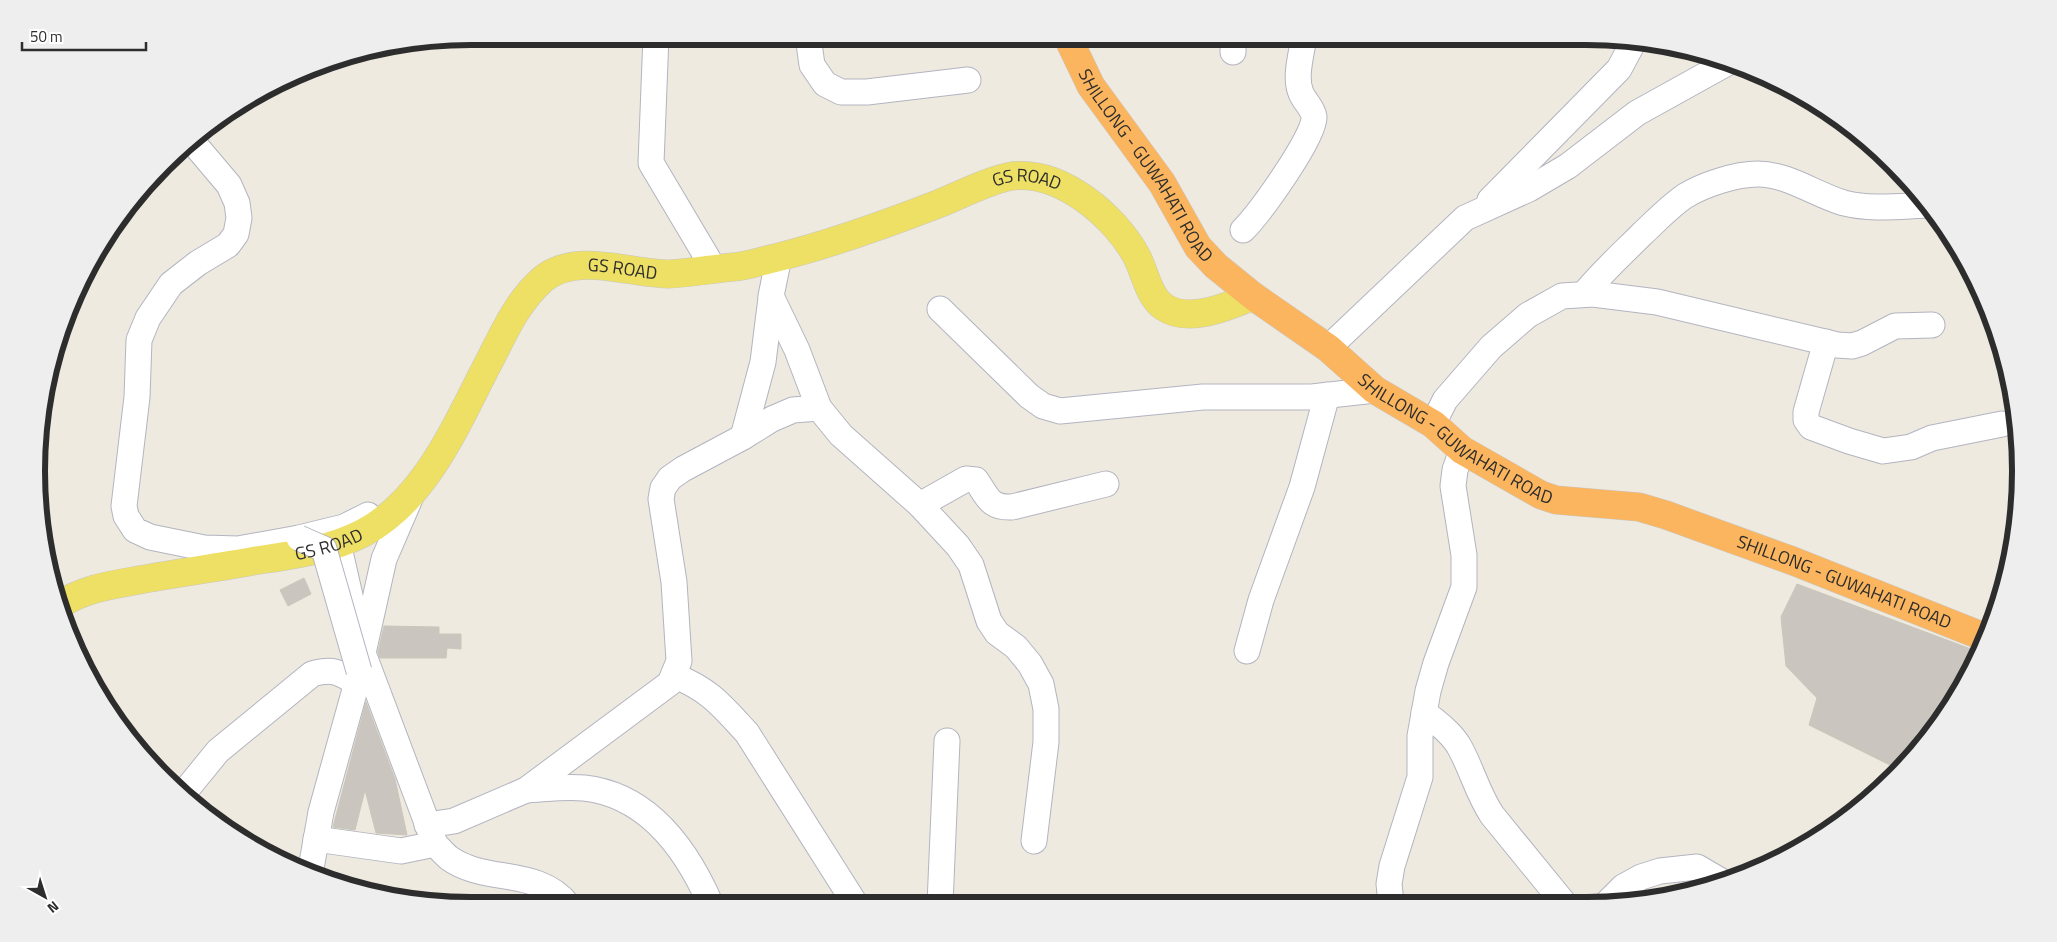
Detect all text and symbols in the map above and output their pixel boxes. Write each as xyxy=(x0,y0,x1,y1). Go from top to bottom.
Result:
scale bar xyxy=(22,20,146,52)
text: 50 m xyxy=(30,25,63,48)
street label: SHILLONG - GUWAHATI ROAD xyxy=(1072,64,1220,268)
street label: GS ROAD xyxy=(988,161,1066,197)
street label: GS ROAD xyxy=(587,251,659,286)
street label: SHILLONG - GUWAHATI ROAD xyxy=(1352,367,1557,511)
street label: GS ROAD xyxy=(292,521,367,567)
street label: SHILLONG - GUWAHATI ROAD xyxy=(1733,528,1956,636)
north arrow xyxy=(20,872,70,922)
text: N xyxy=(43,896,64,919)

